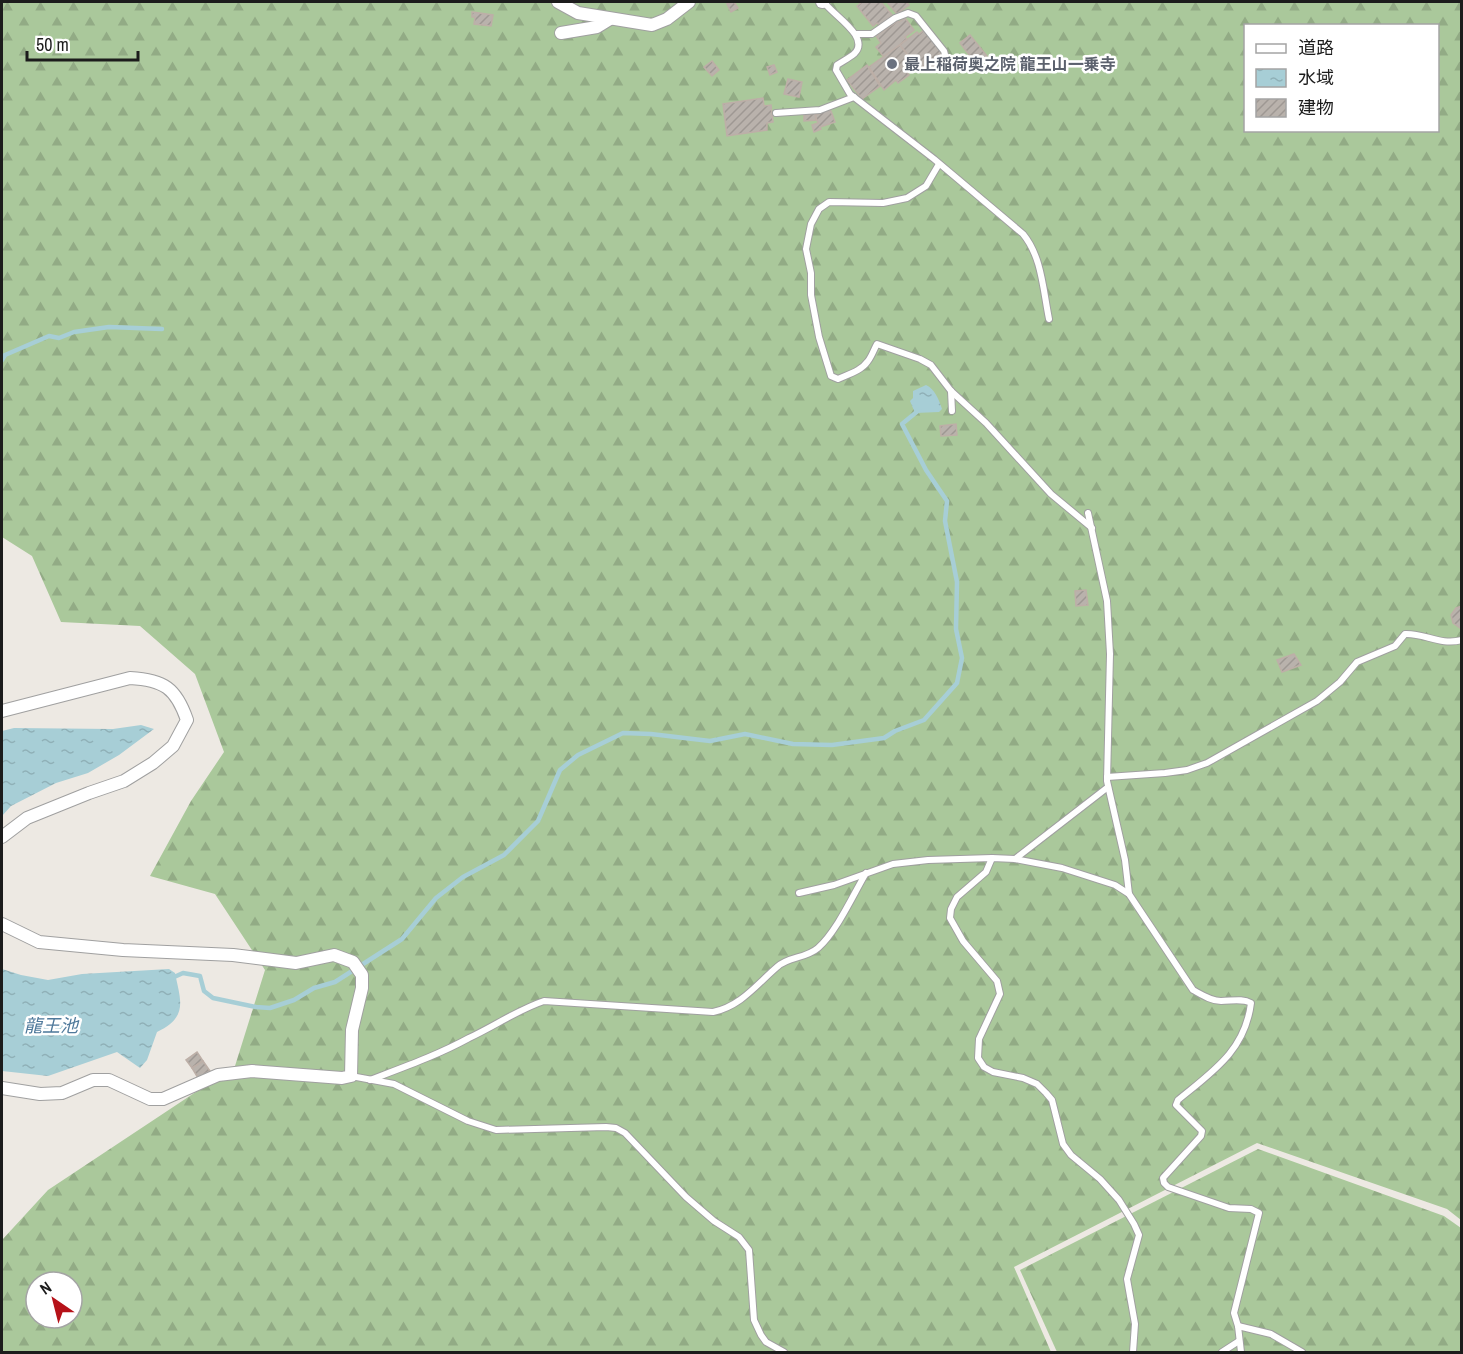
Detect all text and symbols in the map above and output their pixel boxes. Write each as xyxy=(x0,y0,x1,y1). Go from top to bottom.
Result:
scale bar xyxy=(27,24,138,62)
legend xyxy=(1244,24,1439,132)
text: 50 m xyxy=(36,32,69,57)
text: 道路 xyxy=(1298,35,1334,60)
place label: 最上稲荷奥之院 龍王山一乗寺 xyxy=(904,53,1116,75)
marker: 最上稲荷奥之院 龍王山一乗寺 xyxy=(885,57,899,71)
text: 水域 xyxy=(1298,65,1334,90)
text: 建物 xyxy=(1298,95,1334,120)
water label: 龍王池 xyxy=(24,1013,80,1038)
north arrow xyxy=(24,1270,84,1330)
text: N xyxy=(35,1276,56,1299)

